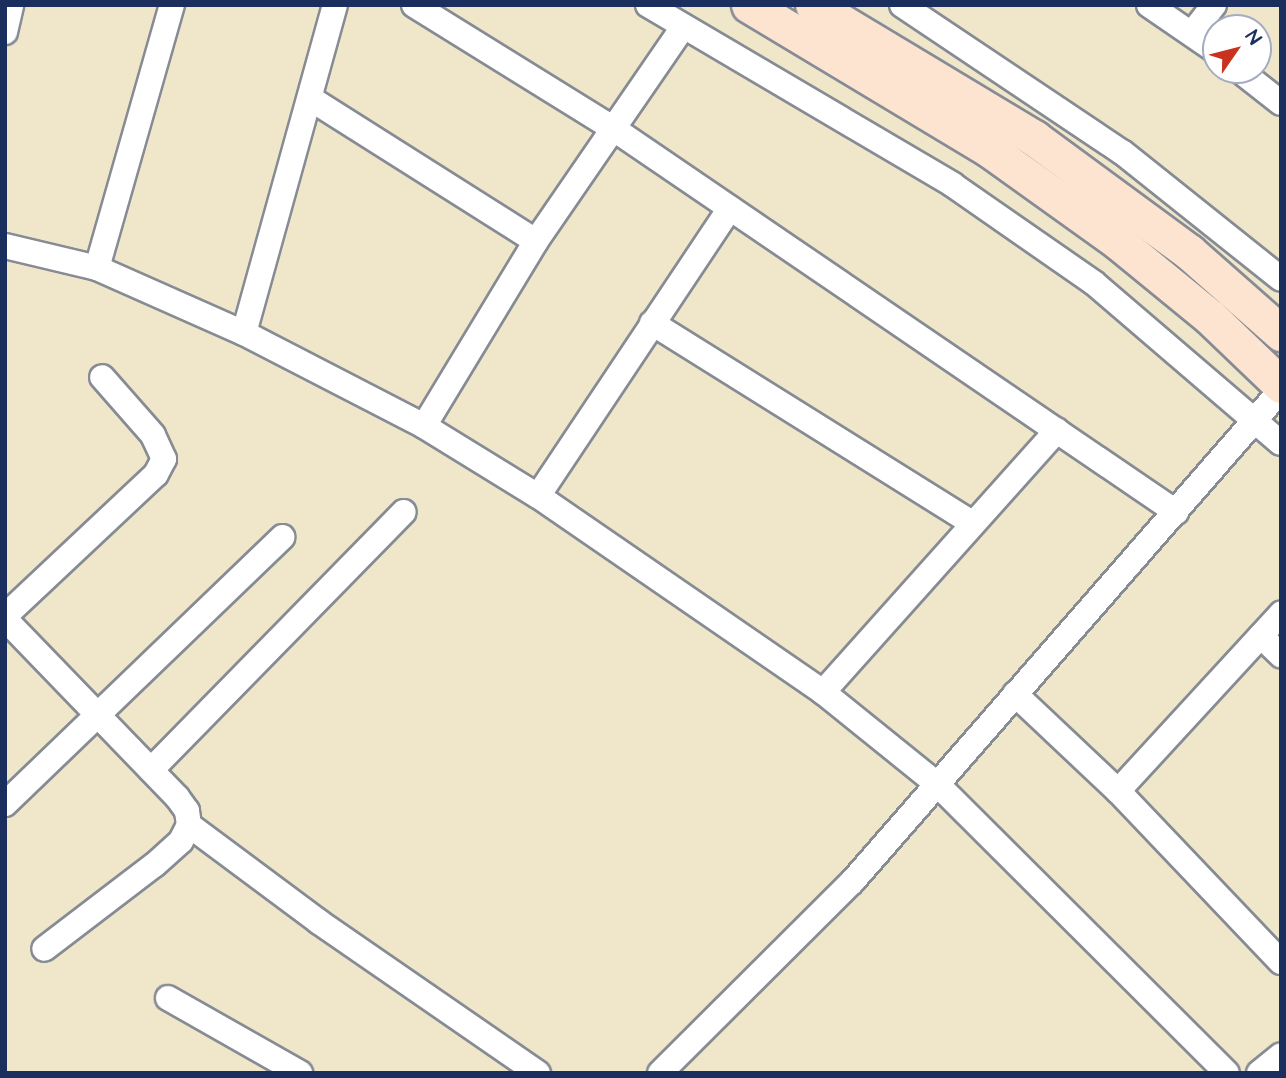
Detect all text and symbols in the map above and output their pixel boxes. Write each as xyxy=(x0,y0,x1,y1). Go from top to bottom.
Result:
north arrow xyxy=(1202,14,1272,84)
text: N xyxy=(1238,25,1267,50)

